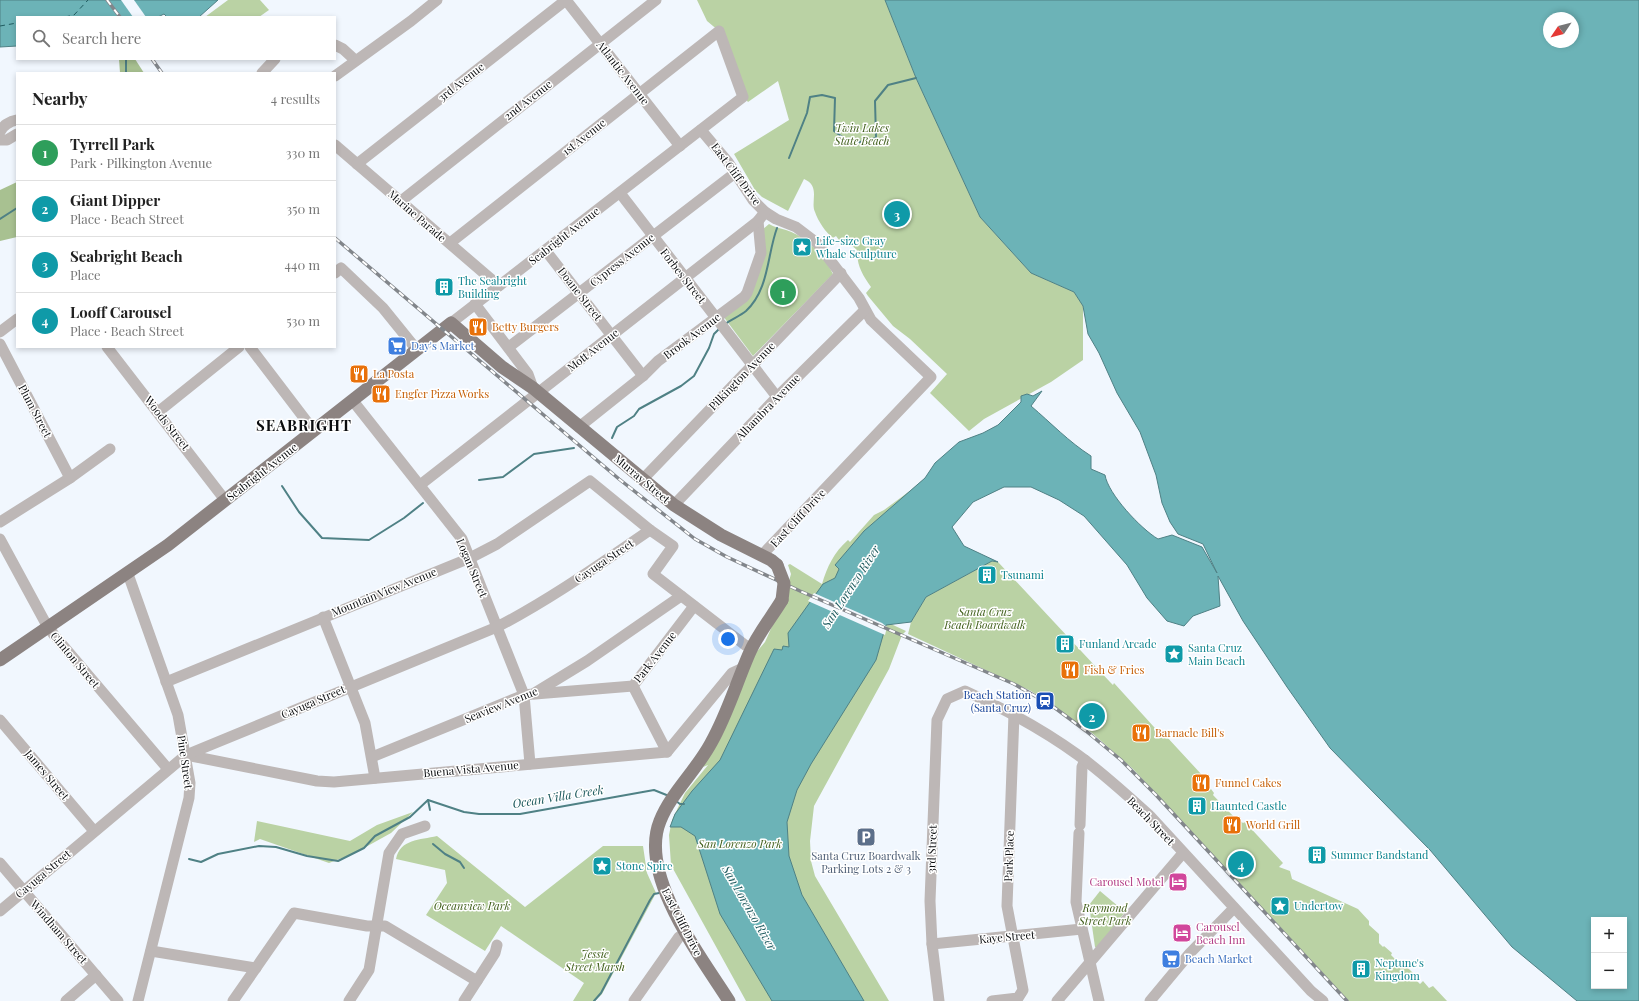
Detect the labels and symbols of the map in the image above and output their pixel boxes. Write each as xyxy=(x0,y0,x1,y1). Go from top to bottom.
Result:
north arrow xyxy=(1543,12,1579,48)
street label: Atlantic Avenue xyxy=(593,37,653,108)
street label: 3rd Avenue xyxy=(435,59,487,104)
street label: 2nd Avenue xyxy=(501,76,555,123)
street label: 1st Avenue xyxy=(559,115,609,158)
park label: Twin Lakes State Beach xyxy=(834,120,890,148)
street label: East Cliff Drive xyxy=(708,140,765,208)
street label: Marine Parade xyxy=(385,186,450,245)
pin: 3 xyxy=(884,199,910,229)
street label: Seabright Avenue xyxy=(525,203,603,268)
street label: Cypress Avenue xyxy=(586,229,657,290)
place label: Life-size Gray Whale Sculpture xyxy=(815,233,897,261)
place icon: Life-size Gray Whale Sculpture xyxy=(791,236,813,258)
street label: Forbes Street xyxy=(657,245,710,306)
street label: Doane Street xyxy=(555,264,606,324)
place label: The Seabright Building xyxy=(458,273,527,301)
building icon: The Seabright Building xyxy=(433,276,455,298)
pin: 1 xyxy=(770,277,796,307)
street label: Brook Avenue xyxy=(660,309,724,362)
restaurant icon: Betty Burgers xyxy=(467,316,489,338)
place label: Betty Burgers xyxy=(492,319,559,334)
street label: Mott Avenue xyxy=(564,325,622,374)
supermarket icon: Day's Market xyxy=(386,335,408,357)
place label: Day's Market xyxy=(411,338,475,353)
street label: Pilkington Avenue xyxy=(705,338,778,413)
restaurant icon: La Posta xyxy=(348,363,370,385)
place label: La Posta xyxy=(373,366,415,381)
street label: Alhambra Avenue xyxy=(731,370,804,444)
street label: Plum Street xyxy=(15,382,56,440)
restaurant icon: Engfer Pizza Works xyxy=(370,383,392,405)
place label: Engfer Pizza Works xyxy=(395,386,489,401)
street label: Woods Street xyxy=(141,392,193,453)
district label: SEABRIGHT xyxy=(256,415,352,435)
street label: Seabright Avenue xyxy=(223,439,301,504)
street label: Murray Street xyxy=(611,451,673,506)
street label: East Cliff Drive xyxy=(767,485,829,550)
street label: Cayuga Street xyxy=(571,535,636,586)
street label: Logan Street xyxy=(453,536,492,600)
water label: San Lorenzo River xyxy=(817,541,883,632)
street label: Mountain View Avenue xyxy=(329,563,439,619)
building icon: Tsunami xyxy=(976,564,998,586)
place label: Tsunami xyxy=(1001,567,1044,582)
park label: Santa Cruz Beach Boardwalk xyxy=(943,604,1026,632)
street label: Clinton Street xyxy=(47,628,103,691)
street label: Park Avenue xyxy=(630,628,680,685)
your location xyxy=(718,629,738,649)
building icon: Funland Arcade xyxy=(1054,633,1076,655)
place label: Funland Arcade xyxy=(1079,636,1157,651)
place label: Santa Cruz Main Beach xyxy=(1188,640,1246,668)
place icon: Santa Cruz Main Beach xyxy=(1163,643,1185,665)
restaurant icon: Fish & Fries xyxy=(1059,659,1081,681)
place label: Fish & Fries xyxy=(1084,662,1144,677)
street label: Cayuga Street xyxy=(278,681,347,722)
street label: Seaview Avenue xyxy=(462,683,540,726)
place label: Beach Station (Santa Cruz) xyxy=(964,687,1031,715)
station icon: Beach Station (Santa Cruz) xyxy=(1034,690,1056,712)
pin: 2 xyxy=(1079,701,1105,731)
restaurant icon: Barnacle Bill's xyxy=(1130,722,1152,744)
place label: Barnacle Bill's xyxy=(1155,725,1224,740)
street label: Pine Street xyxy=(174,734,197,790)
street label: James Street xyxy=(21,746,73,803)
street label: Buena Vista Avenue xyxy=(423,757,520,780)
restaurant icon: Funnel Cakes xyxy=(1190,772,1212,794)
place label: Funnel Cakes xyxy=(1215,775,1282,790)
water label: Ocean Villa Creek xyxy=(511,781,605,811)
street label: Beach Street xyxy=(1124,793,1178,848)
building icon: Haunted Castle xyxy=(1186,795,1208,817)
place label: Haunted Castle xyxy=(1211,798,1287,813)
restaurant icon: World Grill xyxy=(1221,814,1243,836)
place label: World Grill xyxy=(1245,817,1300,832)
street label: 3rd Street xyxy=(923,824,940,873)
parking icon: Santa Cruz Boardwalk Parking Lots 2 & 3 xyxy=(855,826,877,848)
street label: Park Place xyxy=(1000,830,1017,882)
park label: San Lorenzo Park xyxy=(697,836,782,851)
building icon: Summer Bandstand xyxy=(1306,844,1328,866)
street label: Cayuga Street xyxy=(12,846,74,901)
place label: Summer Bandstand xyxy=(1331,847,1429,862)
place label: Santa Cruz Boardwalk Parking Lots 2 & 3 xyxy=(811,848,921,876)
pin: 4 xyxy=(1228,849,1254,879)
place icon: Stone Spire xyxy=(591,855,613,877)
place label: Stone Spire xyxy=(616,858,673,873)
water label: San Lorenzo River xyxy=(719,861,781,954)
hotel icon: Carousel Motel xyxy=(1167,871,1189,893)
place label: Carousel Motel xyxy=(1089,874,1164,889)
street label: East Cliff Drive xyxy=(659,885,706,959)
place icon: Undertow xyxy=(1269,895,1291,917)
street label: Windham Street xyxy=(27,896,91,967)
park label: Oceanview Park xyxy=(434,898,510,913)
place label: Undertow xyxy=(1294,898,1344,913)
park label: Raymond Street Park xyxy=(1078,900,1132,928)
place label: Carousel Beach Inn xyxy=(1196,919,1246,947)
hotel icon: Carousel Beach Inn xyxy=(1171,922,1193,944)
street label: Kaye Street xyxy=(978,927,1036,946)
park label: Jessie Street Marsh xyxy=(564,946,625,974)
supermarket icon: Beach Market xyxy=(1160,948,1182,970)
place label: Beach Market xyxy=(1185,951,1252,966)
place label: Neptune's Kingdom xyxy=(1375,955,1424,983)
building icon: Neptune's Kingdom xyxy=(1350,958,1372,980)

